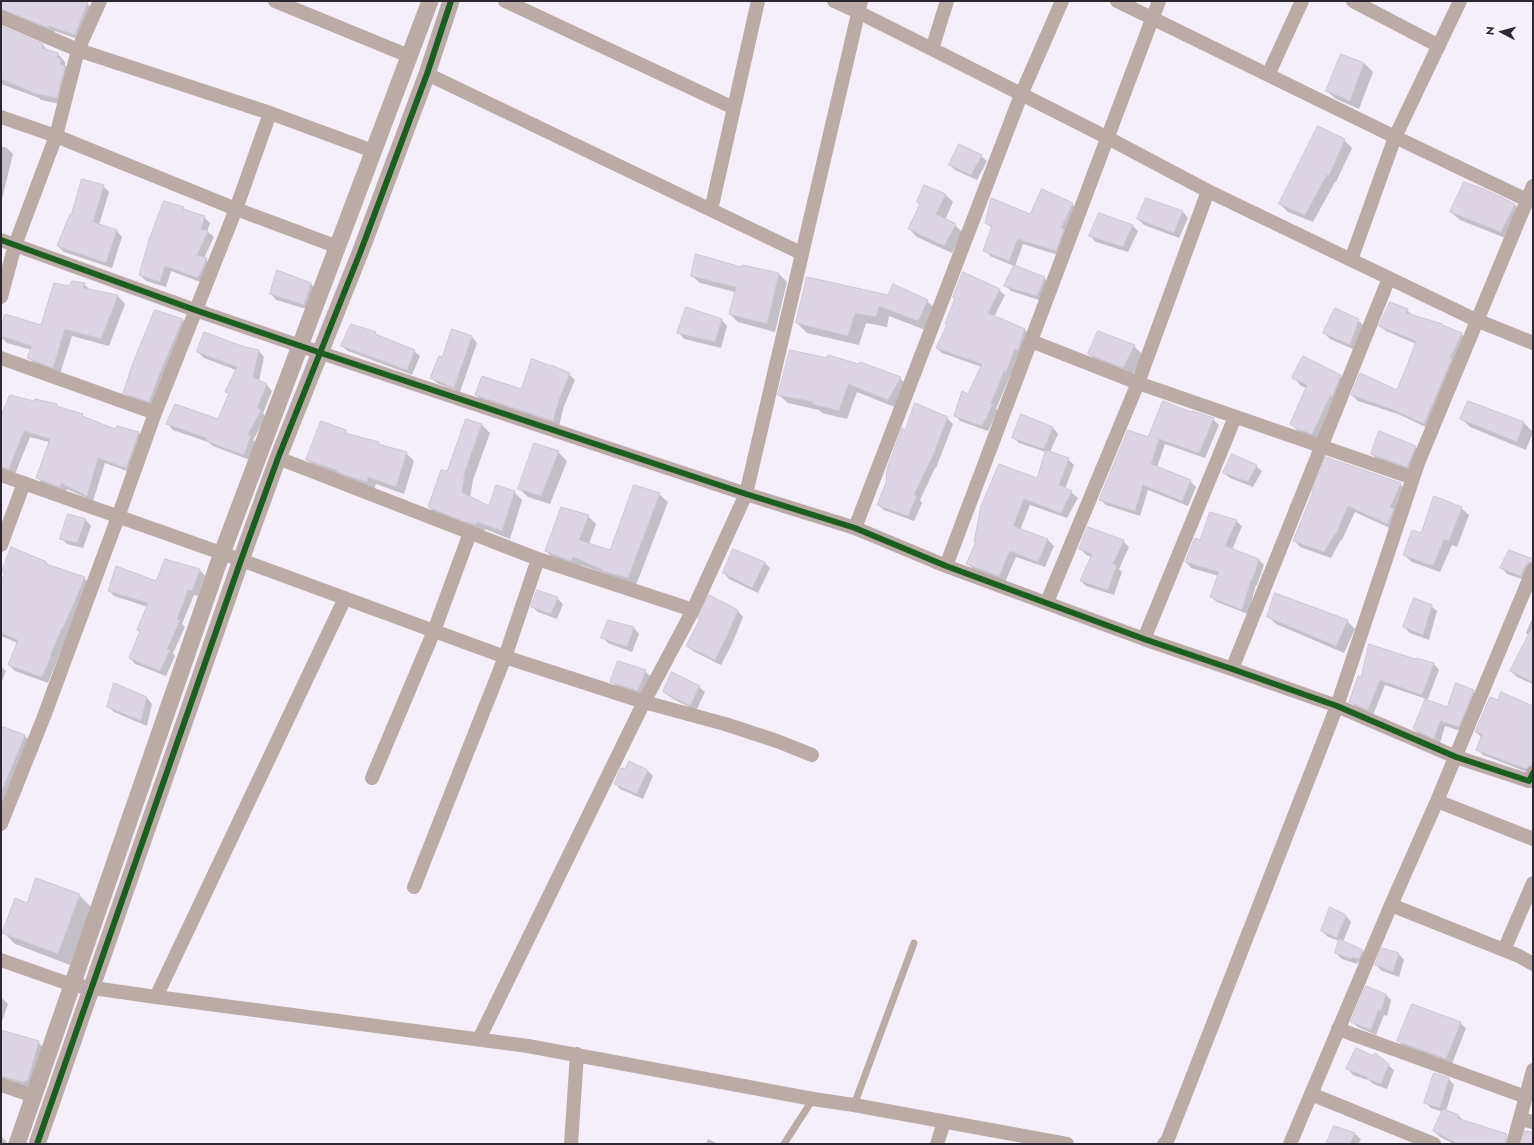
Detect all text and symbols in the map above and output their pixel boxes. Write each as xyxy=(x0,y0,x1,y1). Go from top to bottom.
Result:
north arrow xyxy=(1482,12,1522,52)
text: N xyxy=(1482,26,1498,36)

